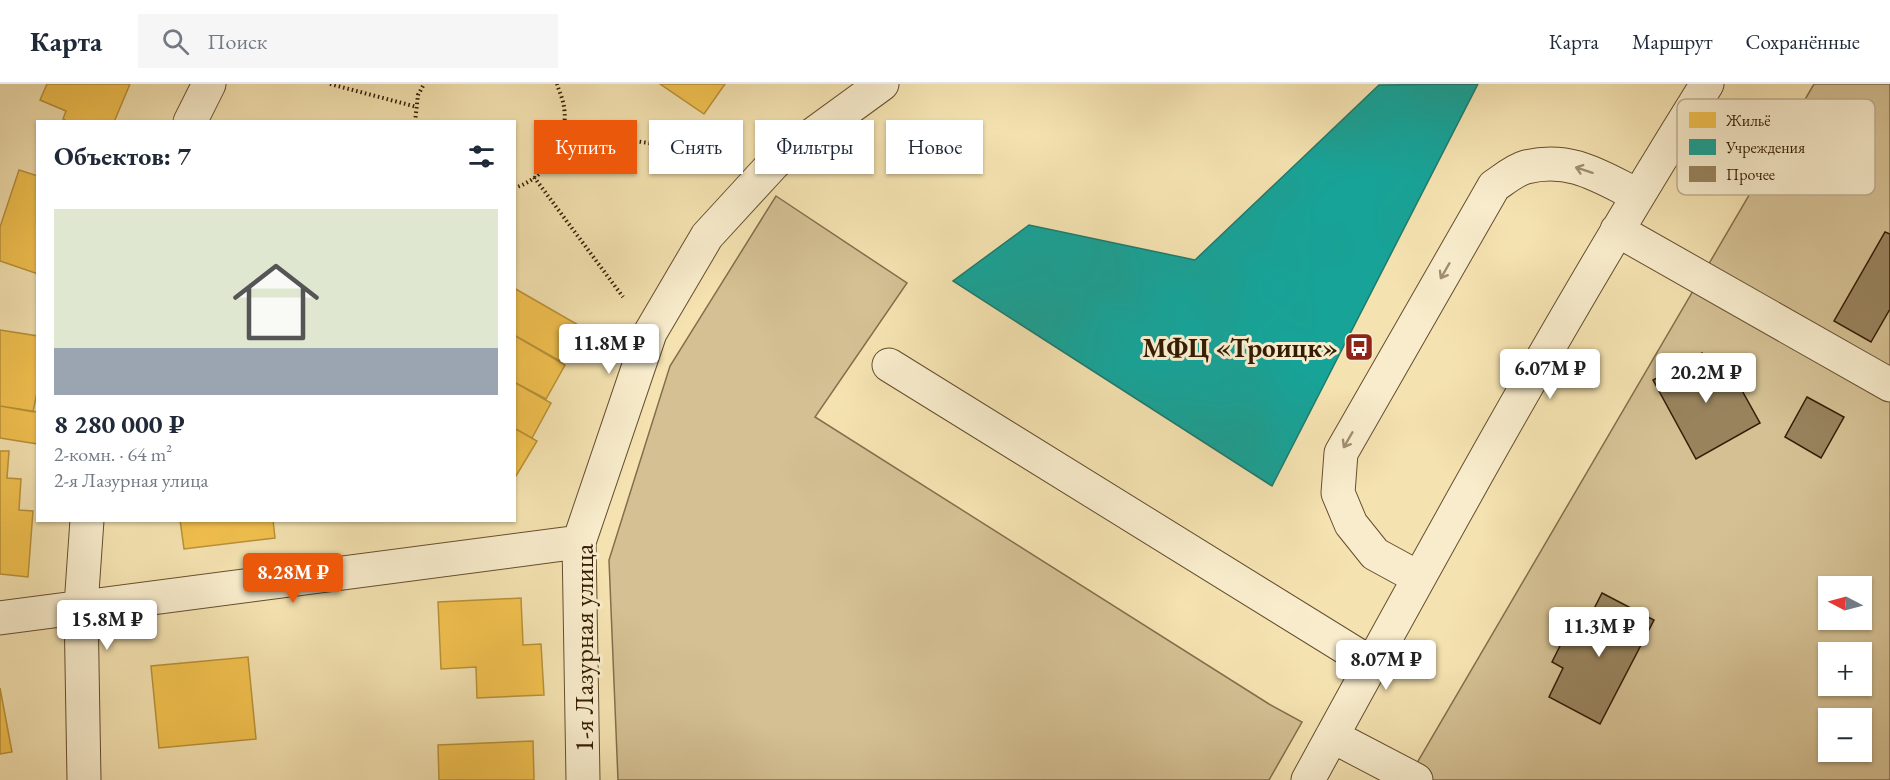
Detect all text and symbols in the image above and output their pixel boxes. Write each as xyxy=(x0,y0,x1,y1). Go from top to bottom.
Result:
search box xyxy=(138,14,558,68)
text: Карта xyxy=(30,23,102,59)
icon: search xyxy=(159,25,192,58)
text: Поиск xyxy=(207,27,267,56)
text: Карта xyxy=(1549,28,1599,55)
text: Маршрут xyxy=(1632,28,1713,55)
text: Сохранённые xyxy=(1746,28,1860,55)
legend xyxy=(1677,99,1875,195)
text: Жильё xyxy=(1725,110,1771,131)
chip: Купить xyxy=(534,120,637,174)
chip: Снять xyxy=(649,120,743,174)
chip: Фильтры xyxy=(755,120,874,174)
chip: Новое xyxy=(886,120,983,174)
text: Учреждения xyxy=(1725,137,1805,158)
text: Объектов: 7 xyxy=(54,139,191,173)
icon: filters xyxy=(465,140,498,173)
one-way arrow xyxy=(1575,164,1594,175)
text: Прочее xyxy=(1726,164,1775,185)
icon: home xyxy=(222,248,330,356)
one-way arrow xyxy=(1439,262,1451,279)
pin: 11.8M ₽ xyxy=(554,324,664,375)
text: 11.8M ₽ xyxy=(573,330,645,356)
place label: МФЦ «Троицк» xyxy=(1142,330,1338,365)
bus stop icon: МФЦ «Троицк» xyxy=(1343,331,1375,363)
pin: 6.07M ₽ xyxy=(1495,349,1605,400)
pin: 20.2M ₽ xyxy=(1651,353,1761,404)
text: 6.07M ₽ xyxy=(1514,355,1586,381)
text: 20.2M ₽ xyxy=(1670,359,1742,385)
text: 8 280 000 ₽ xyxy=(54,407,185,441)
one-way arrow xyxy=(1342,431,1354,448)
text: 2-комн. · 64 m² xyxy=(54,441,172,467)
text: 2-я Лазурная улица xyxy=(54,467,209,493)
street label: 1-я Лазурная улица xyxy=(566,543,601,752)
pin: 8.28M ₽ xyxy=(238,553,348,604)
text: 8.28M ₽ xyxy=(257,559,329,585)
north arrow xyxy=(1818,576,1872,630)
map controls xyxy=(1818,576,1872,762)
pin: 15.8M ₽ xyxy=(52,600,162,651)
text: 15.8M ₽ xyxy=(71,606,143,632)
pin: 11.3M ₽ xyxy=(1544,607,1654,658)
text: 11.3M ₽ xyxy=(1563,613,1635,639)
pin: 8.07M ₽ xyxy=(1331,640,1441,691)
button: + xyxy=(1818,642,1872,696)
text: 8.07M ₽ xyxy=(1350,646,1422,672)
button: − xyxy=(1818,708,1872,762)

